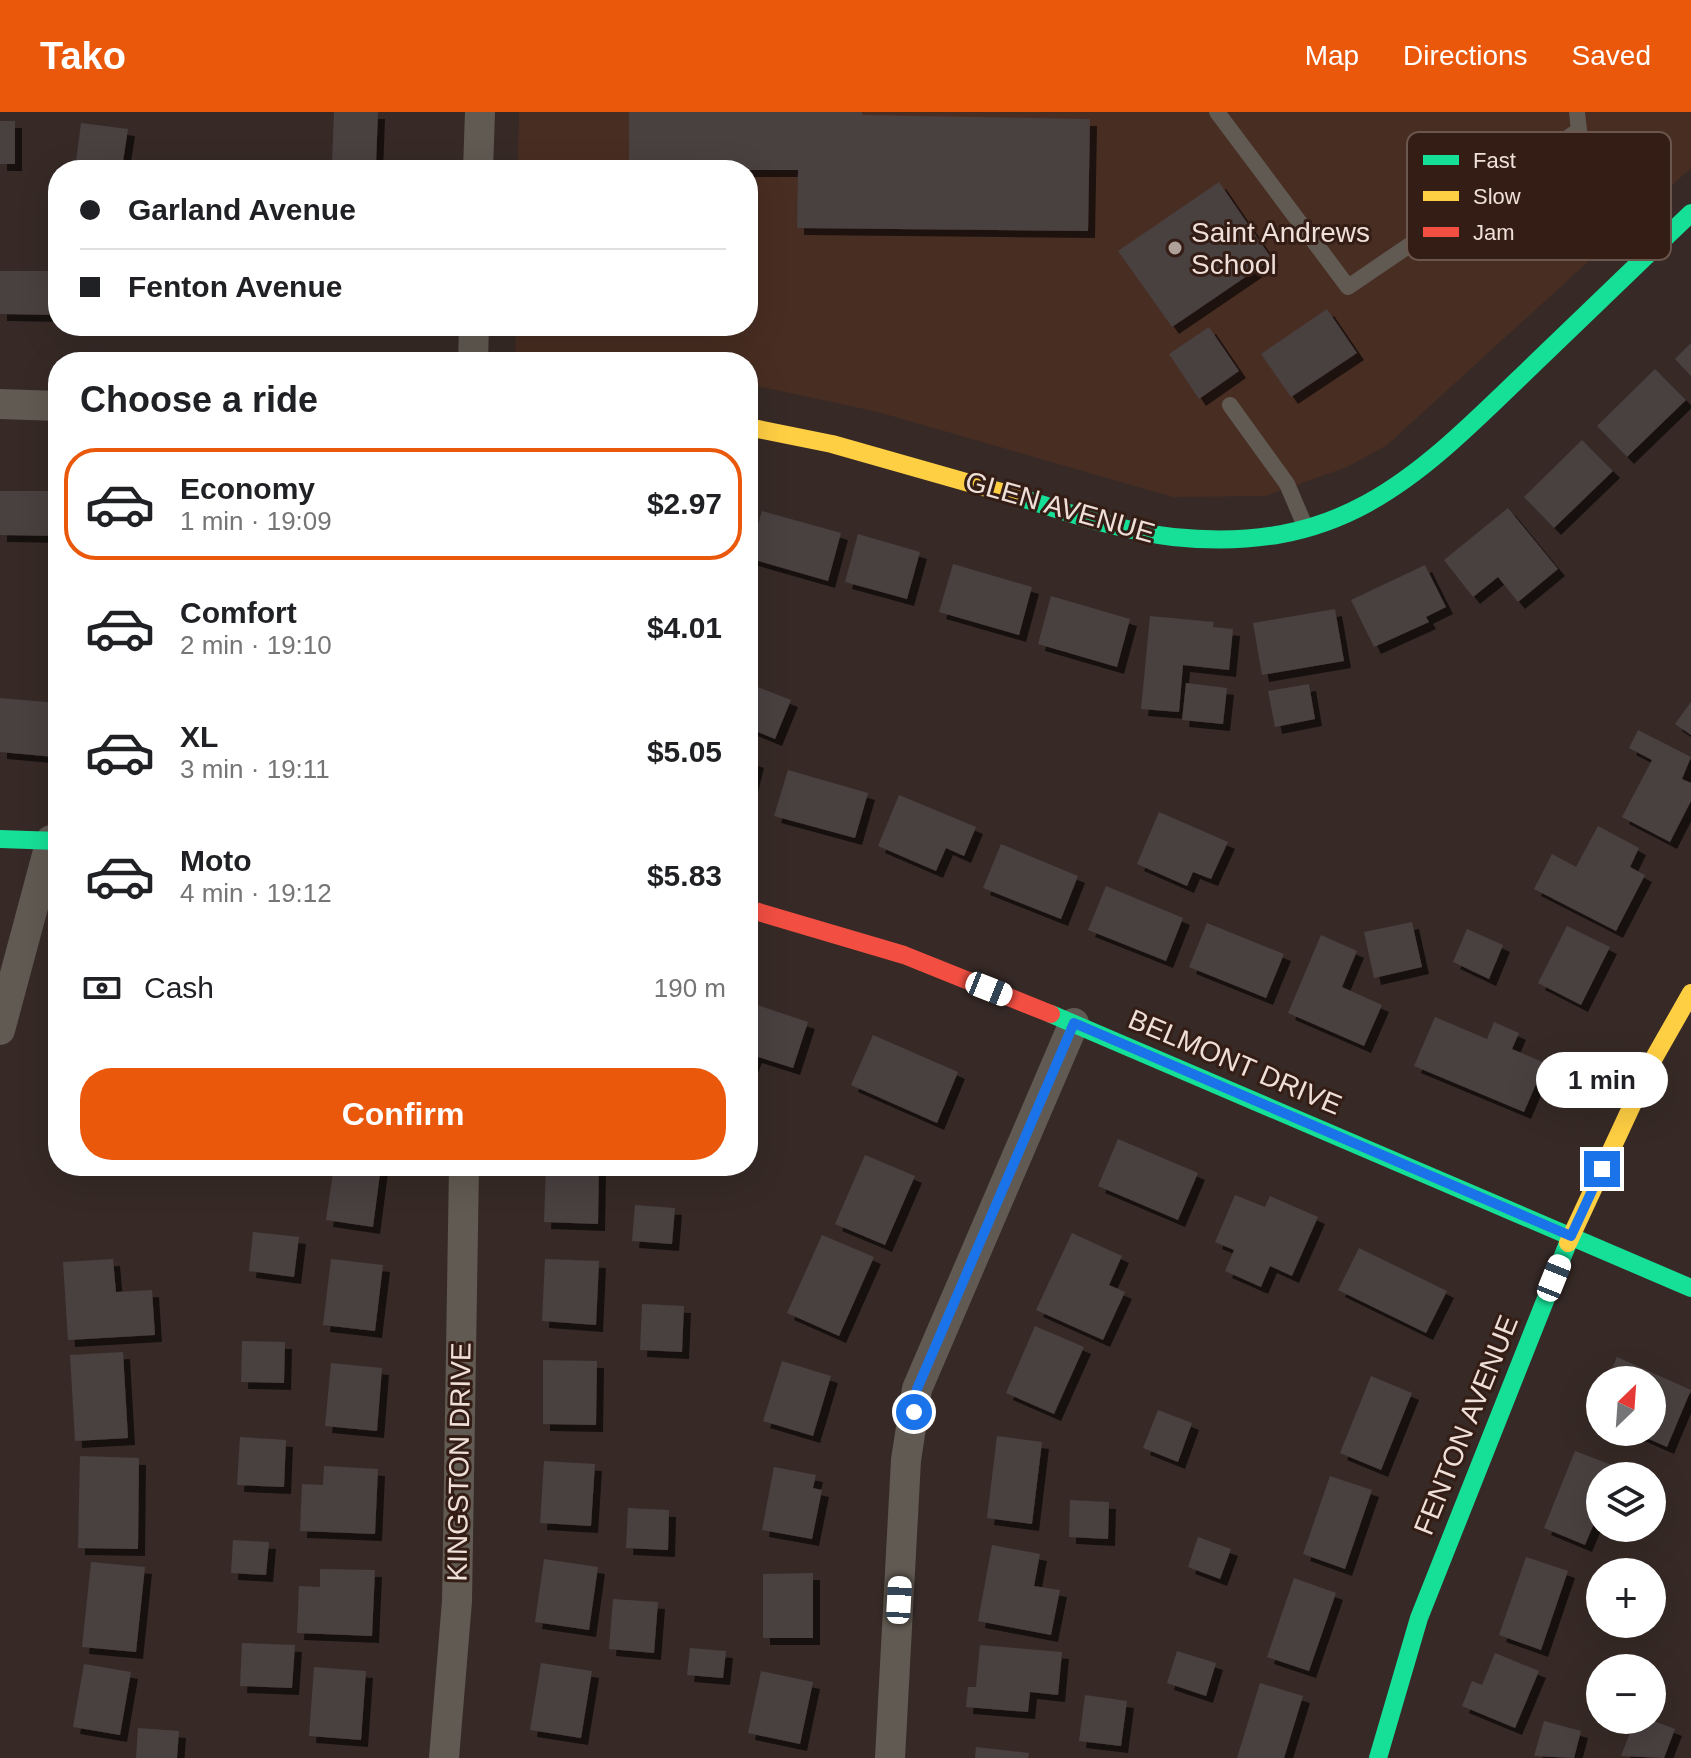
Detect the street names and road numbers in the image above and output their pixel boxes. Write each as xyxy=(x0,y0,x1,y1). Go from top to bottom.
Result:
street label: GLEN AVENUE xyxy=(962,465,1158,549)
street label: BELMONT DRIVE xyxy=(1124,1003,1346,1121)
street label: FENTON AVENUE xyxy=(1408,1311,1524,1539)
street label: KINGSTON DRIVE xyxy=(441,1342,477,1582)

